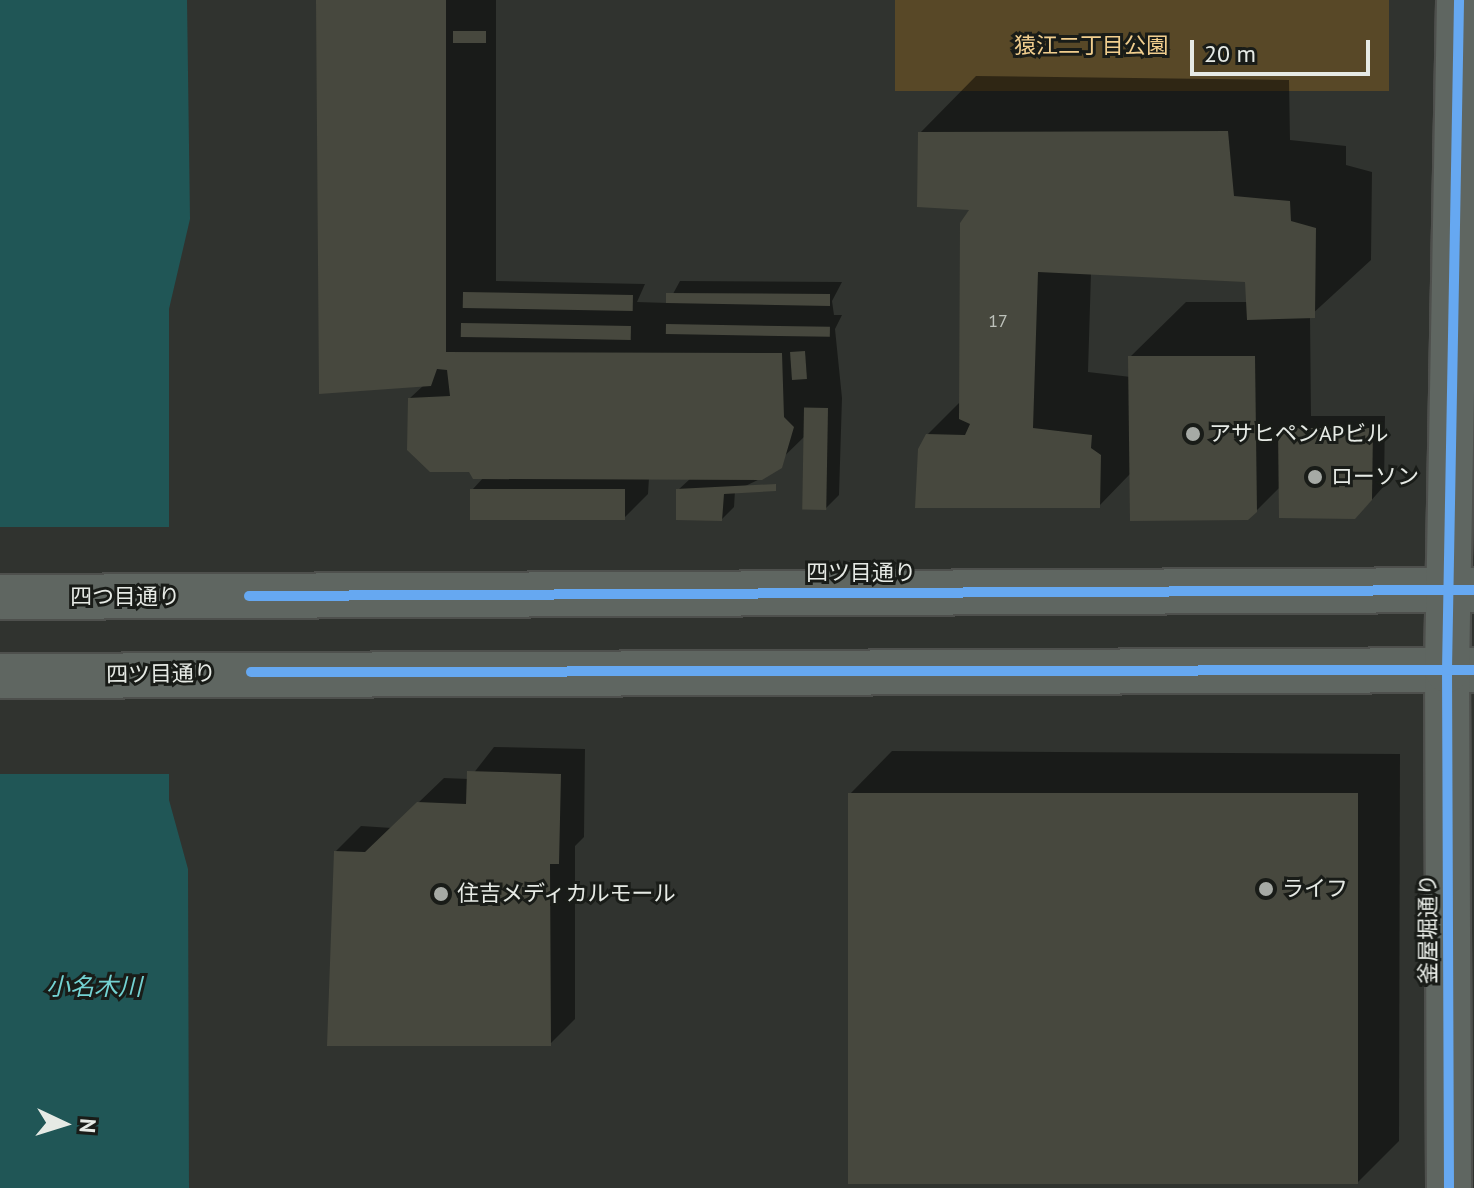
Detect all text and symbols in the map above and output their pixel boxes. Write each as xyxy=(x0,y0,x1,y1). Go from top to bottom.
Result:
scale bar xyxy=(1194,24,1374,74)
park label: 猿江二丁目公園 xyxy=(1014,33,1168,59)
text: 20 m xyxy=(1204,38,1256,69)
house number: 17 xyxy=(988,310,1008,332)
place label: アサヒペンAPビル xyxy=(1209,421,1388,447)
marker: アサヒペンAPビル xyxy=(1184,425,1202,443)
place label: ローソン xyxy=(1331,464,1419,490)
marker: ローソン xyxy=(1306,468,1324,486)
street label: 四ツ目通り xyxy=(806,560,916,586)
street label: 四つ目通り xyxy=(70,584,180,610)
street label: 四ツ目通り xyxy=(106,660,216,688)
street label: 釜屋堀通り xyxy=(1415,874,1441,984)
place label: ライフ xyxy=(1282,876,1348,902)
marker: ライフ xyxy=(1257,880,1275,898)
place label: 住吉メディカルモール xyxy=(457,881,677,907)
marker: 住吉メディカルモール xyxy=(432,885,450,903)
water label: 小名木川 xyxy=(46,973,142,1001)
north arrow xyxy=(24,1084,104,1164)
text: N xyxy=(73,1117,102,1134)

